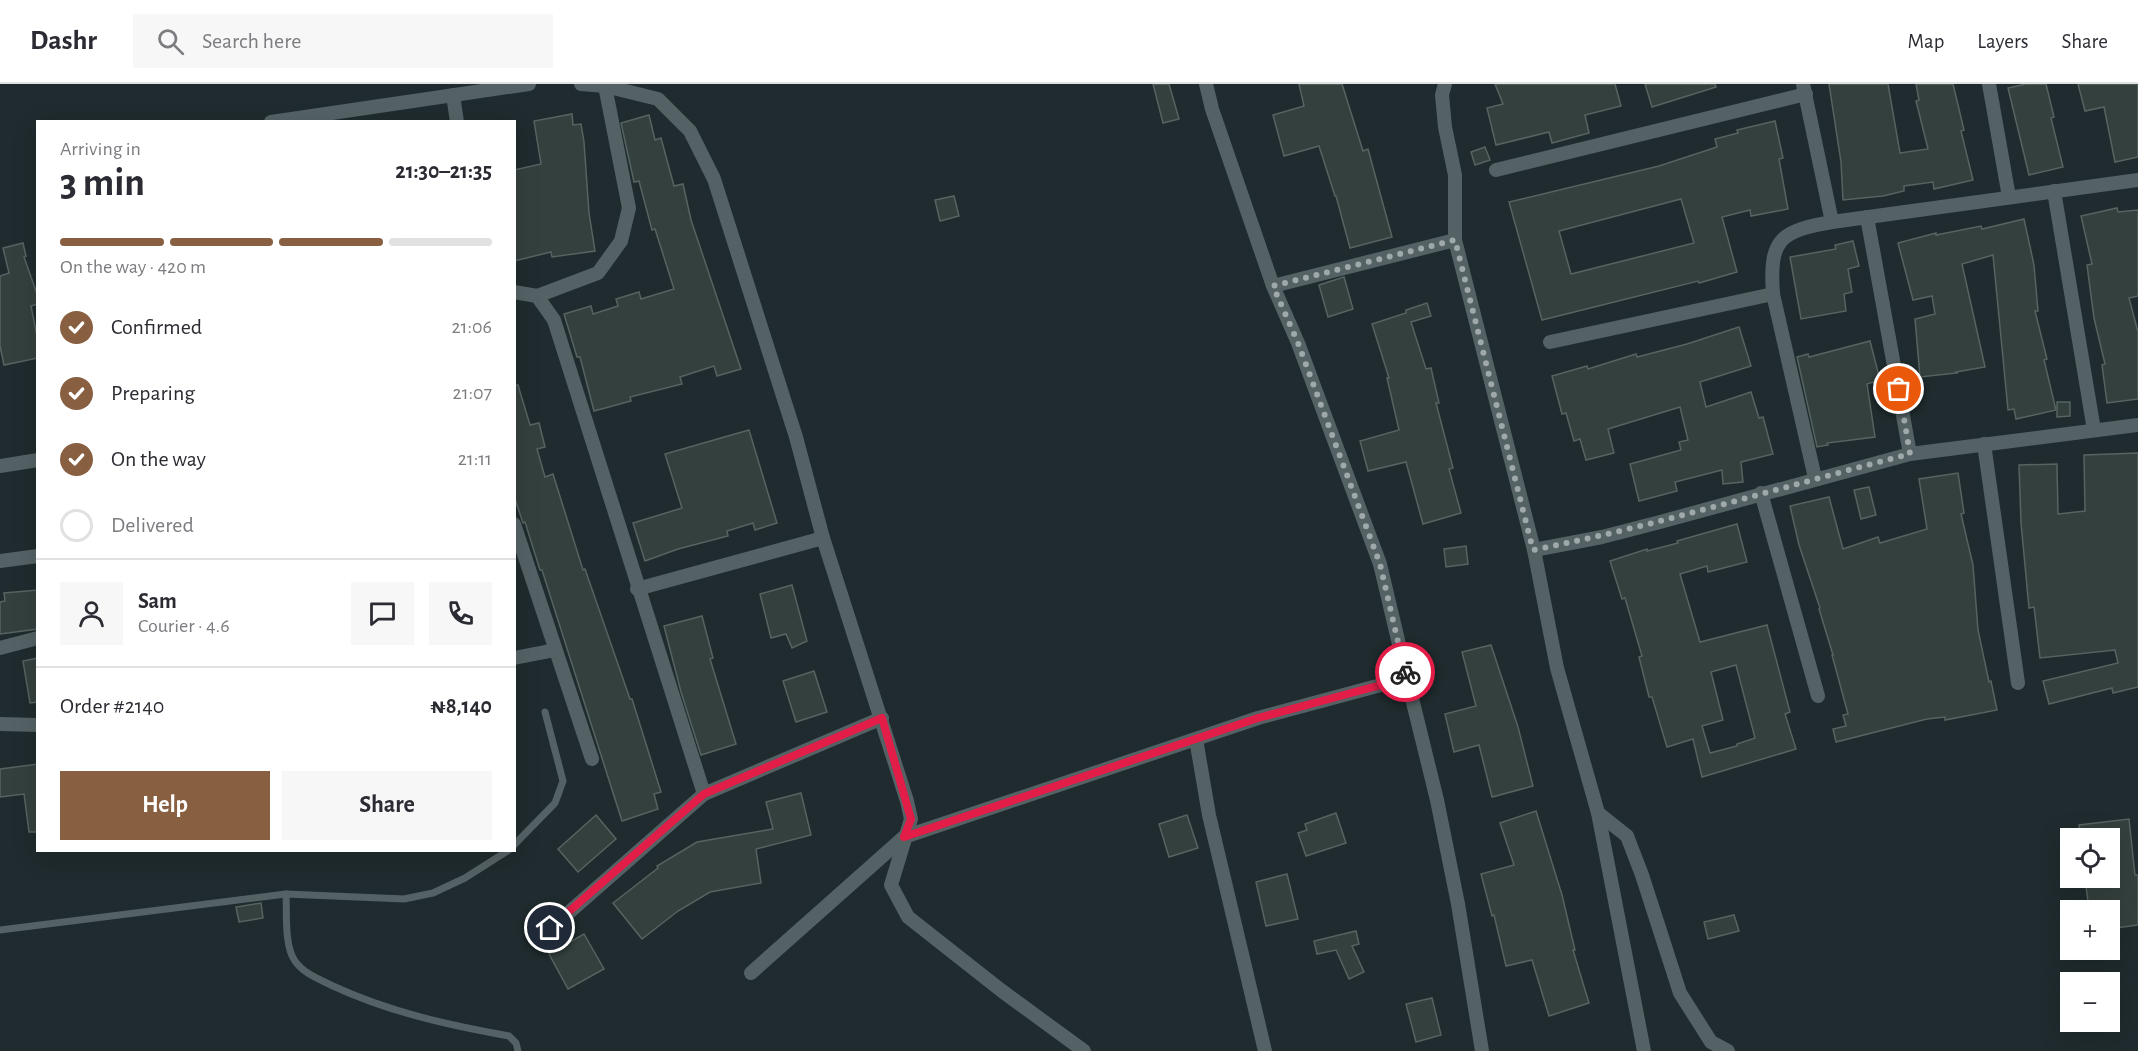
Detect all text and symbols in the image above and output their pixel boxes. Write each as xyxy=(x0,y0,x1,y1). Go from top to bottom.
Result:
search box xyxy=(133,14,553,68)
icon: search xyxy=(154,25,187,58)
text: Dashr xyxy=(30,27,97,55)
text: Search here xyxy=(202,30,301,52)
text: Map xyxy=(1908,31,1944,52)
text: Layers xyxy=(1977,31,2028,52)
text: Share xyxy=(2061,31,2108,52)
text: Arriving in xyxy=(60,139,141,159)
text: 21:30–21:35 xyxy=(395,160,492,182)
text: 3 min xyxy=(60,164,145,203)
text: On the way · 420 m xyxy=(60,257,206,277)
icon: check xyxy=(60,311,93,344)
text: Confirmed xyxy=(111,316,202,338)
text: 21:06 xyxy=(451,317,492,337)
pin xyxy=(1873,363,1924,414)
icon: bag xyxy=(1882,372,1915,405)
icon: check xyxy=(60,377,93,410)
text: Preparing xyxy=(111,382,195,404)
text: 21:07 xyxy=(453,383,492,403)
icon: check xyxy=(60,443,93,476)
text: On the way xyxy=(111,448,206,470)
text: 21:11 xyxy=(458,449,492,469)
text: Delivered xyxy=(111,514,194,536)
button: person xyxy=(60,582,123,645)
button: chat xyxy=(351,582,414,645)
button: phone xyxy=(429,582,492,645)
text: Sam xyxy=(138,590,177,612)
text: Courier · 4.6 xyxy=(138,616,230,636)
courier xyxy=(1375,642,1435,702)
icon: bike xyxy=(1389,656,1422,689)
text: Order #2140 xyxy=(60,695,164,717)
text: ₦8,140 xyxy=(430,695,492,717)
button: Help xyxy=(60,771,270,840)
button: Share xyxy=(282,771,492,840)
map controls xyxy=(2060,828,2120,1032)
button: locate xyxy=(2060,828,2120,888)
button: + xyxy=(2060,900,2120,960)
pin xyxy=(524,902,575,953)
icon: home xyxy=(533,911,566,944)
button: − xyxy=(2060,972,2120,1032)

